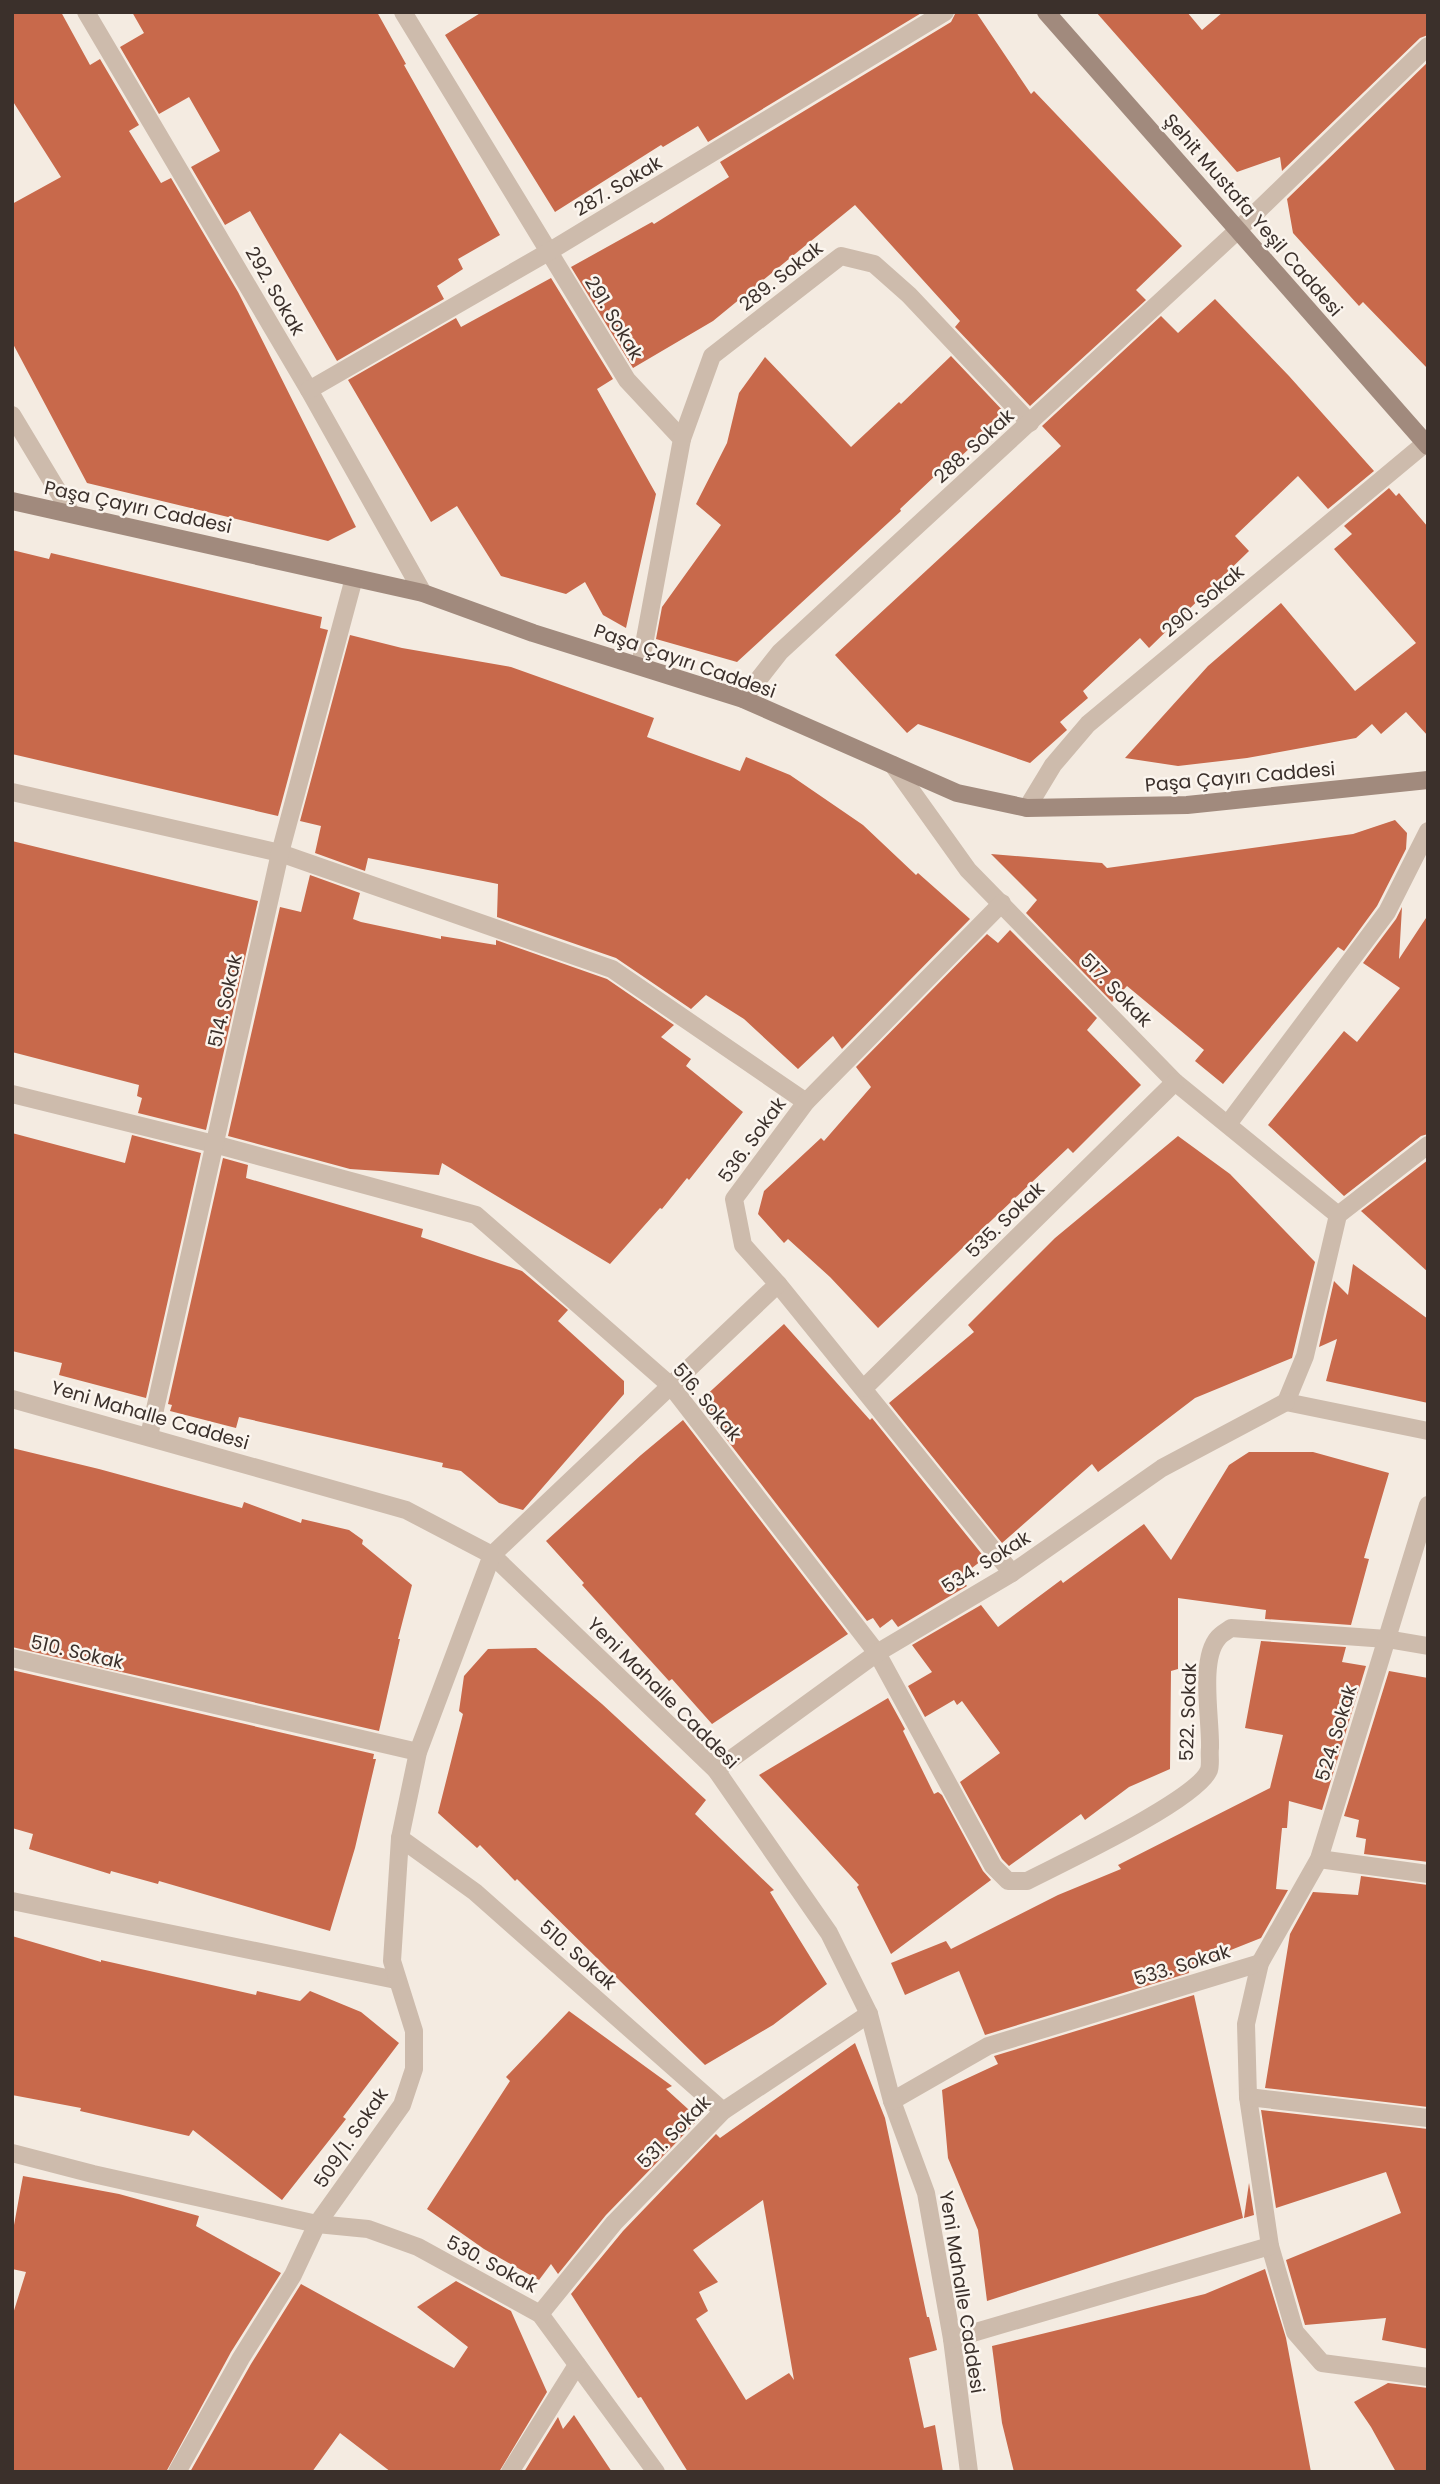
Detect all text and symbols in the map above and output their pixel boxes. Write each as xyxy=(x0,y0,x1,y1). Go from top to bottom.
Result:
street label: Şehit Mustafa Yeşil Caddesi xyxy=(1157,108,1349,322)
street label: 287. Sokak xyxy=(569,149,667,223)
street label: 289. Sokak xyxy=(733,235,829,317)
street label: 292. Sokak xyxy=(239,242,311,341)
street label: 291. Sokak xyxy=(578,271,650,365)
street label: 288. Sokak xyxy=(928,402,1020,489)
street label: Paşa Çayırı Caddesi xyxy=(42,474,234,540)
street label: 290. Sokak xyxy=(1156,559,1250,643)
street label: Paşa Çayırı Caddesi xyxy=(590,617,780,705)
street label: Paşa Çayırı Caddesi xyxy=(1144,755,1336,799)
street label: 517. Sokak xyxy=(1074,947,1158,1033)
street label: 514. Sokak xyxy=(201,952,249,1050)
street label: 536. Sokak xyxy=(712,1091,792,1188)
street label: 535. Sokak xyxy=(960,1175,1050,1264)
street label: 516. Sokak xyxy=(666,1357,748,1447)
street label: Yeni Mahalle Caddesi xyxy=(48,1374,252,1456)
street label: 534. Sokak xyxy=(936,1524,1036,1600)
street label: Yeni Mahalle Caddesi xyxy=(581,1611,745,1775)
street label: 510. Sokak xyxy=(28,1628,126,1676)
street label: 522. Sokak xyxy=(1173,1662,1203,1762)
street label: 524. Sokak xyxy=(1309,1681,1364,1785)
street label: 510. Sokak xyxy=(533,1914,623,1996)
street label: 533. Sokak xyxy=(1131,1938,1234,1992)
street label: 509/1. Sokak xyxy=(307,2082,395,2194)
street label: 531. Sokak xyxy=(631,2089,717,2175)
street label: Yeni Mahalle Caddesi xyxy=(933,2189,991,2395)
street label: 530. Sokak xyxy=(442,2229,543,2299)

